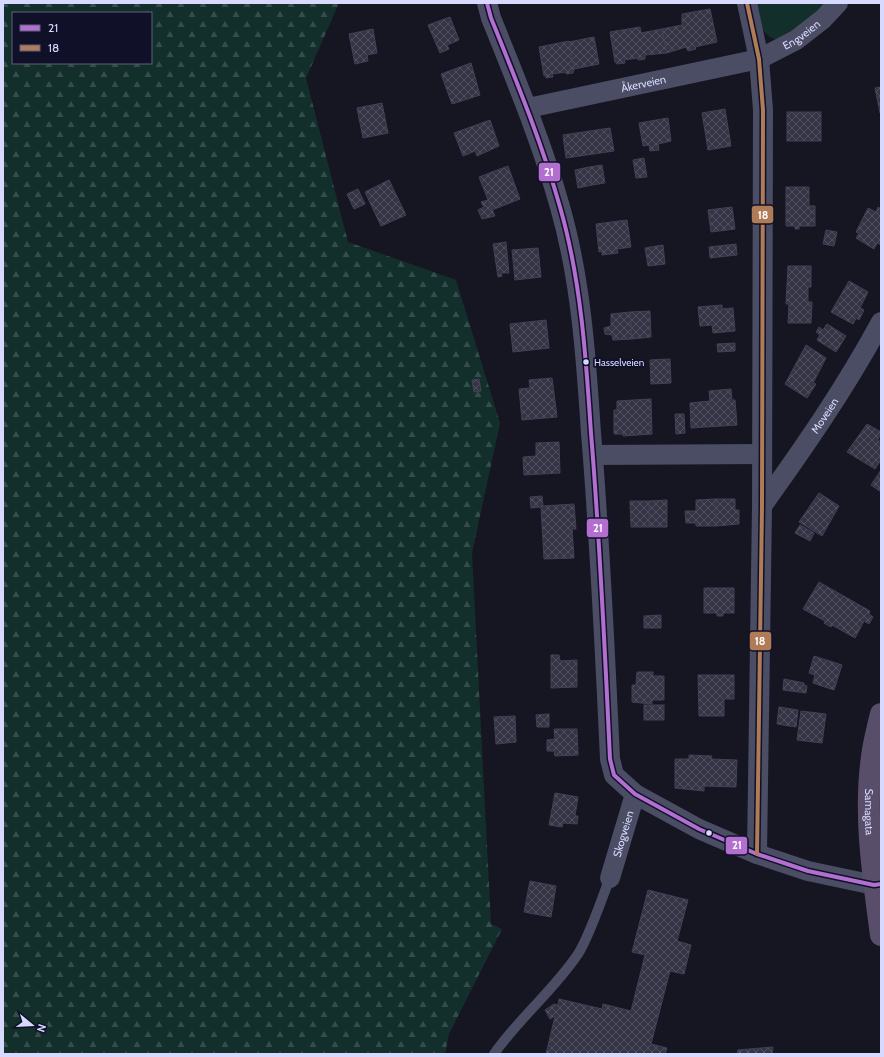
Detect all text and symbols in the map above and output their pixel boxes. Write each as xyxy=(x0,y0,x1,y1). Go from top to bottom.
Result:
legend xyxy=(12,12,152,64)
street label: Engveien xyxy=(780,17,823,53)
text: 21 xyxy=(48,20,58,35)
text: 18 xyxy=(48,40,59,55)
street label: Åkerveien xyxy=(619,72,667,95)
line badge: 21 xyxy=(538,162,561,182)
text: 21 xyxy=(544,165,554,179)
line badge: 18 xyxy=(751,205,774,224)
text: 18 xyxy=(758,208,769,222)
place label: Hasselveien xyxy=(594,356,645,369)
marker: Hasselveien xyxy=(581,357,591,367)
street label: Moveien xyxy=(808,395,841,436)
line badge: 21 xyxy=(586,518,609,538)
text: 21 xyxy=(593,521,603,535)
line badge: 18 xyxy=(749,631,772,651)
text: 18 xyxy=(755,634,766,648)
street label: Samagata xyxy=(862,789,877,836)
street label: Skogveien xyxy=(610,809,637,859)
unlabelled marker xyxy=(704,828,714,838)
line badge: 21 xyxy=(725,836,748,855)
text: 21 xyxy=(732,838,742,852)
north arrow xyxy=(12,1005,52,1045)
text: N xyxy=(34,1022,49,1034)

